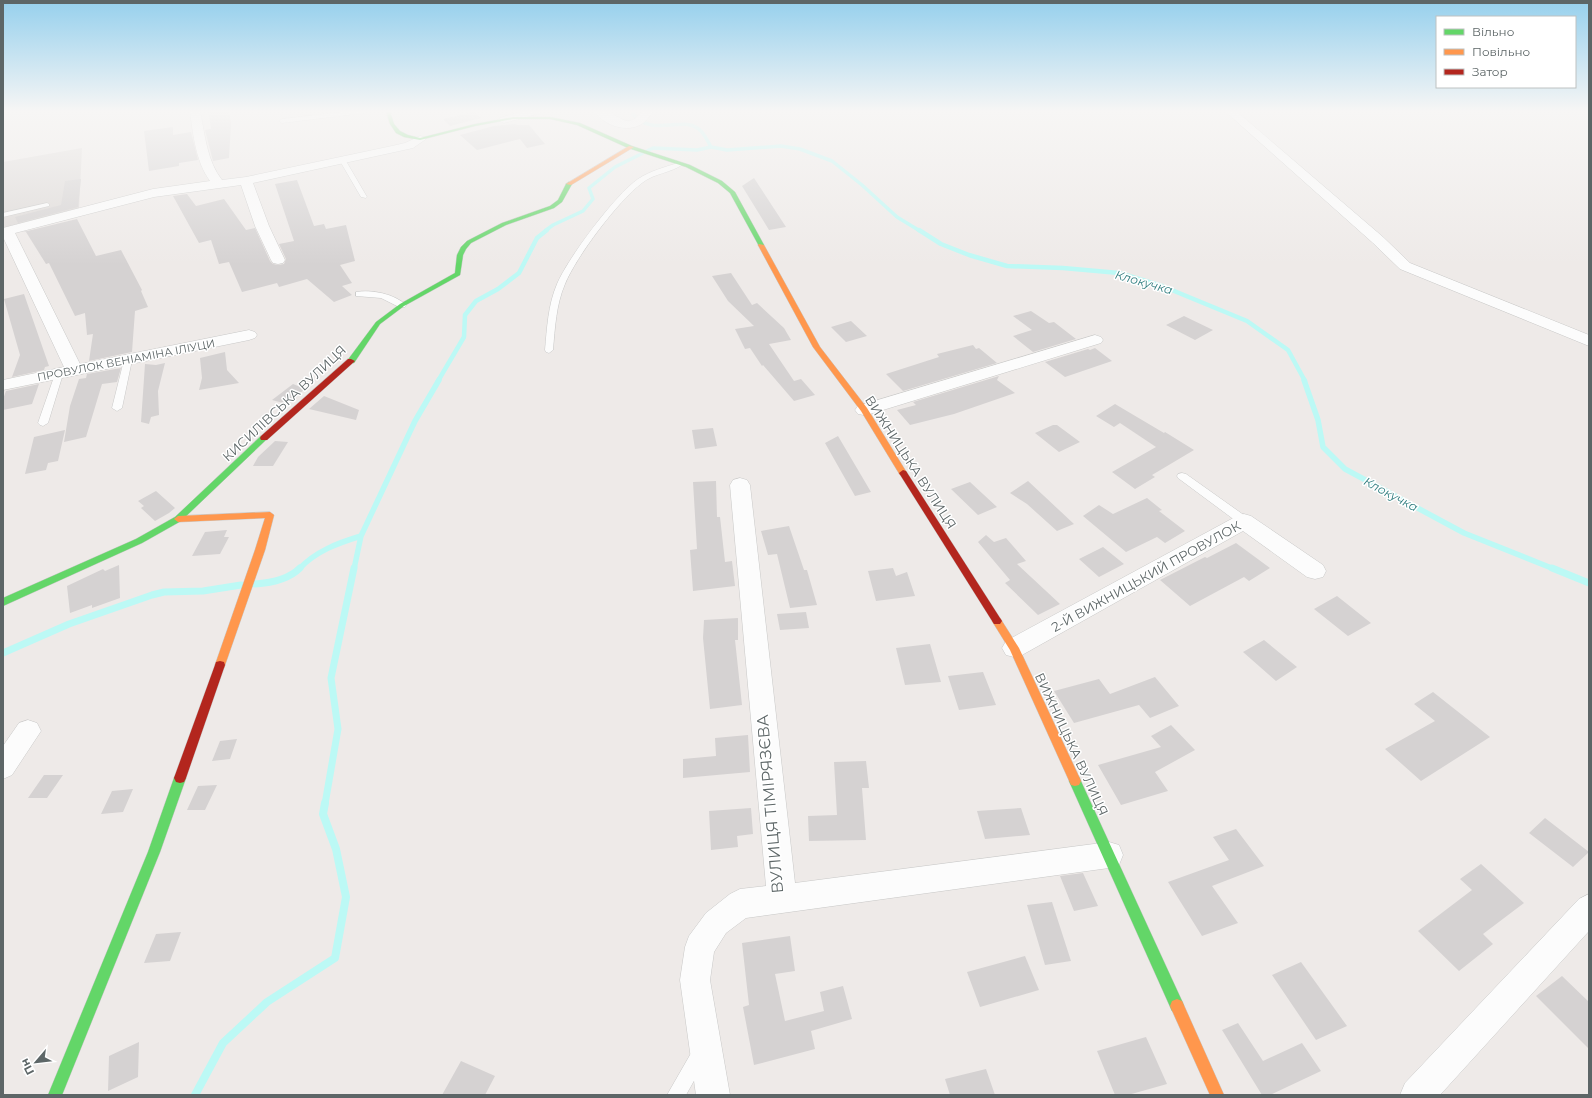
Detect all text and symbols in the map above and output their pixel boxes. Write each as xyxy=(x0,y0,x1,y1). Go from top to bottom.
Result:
legend xyxy=(1436,16,1576,88)
text: Вільно xyxy=(1472,24,1515,39)
text: Повільно xyxy=(1472,44,1531,59)
text: Затор xyxy=(1472,64,1508,79)
water label: Клокучка xyxy=(1114,267,1174,297)
street label: ПРОВУЛОК ВЕНІАМІНА ІЛІУЦИ xyxy=(36,336,216,384)
street label: КИСИЛІВСЬКА ВУЛИЦЯ xyxy=(219,342,349,464)
street label: ВИЖНИЦЬКА ВУЛИЦЯ xyxy=(862,392,960,532)
water label: Клокучка xyxy=(1361,473,1421,515)
street label: 2-Й ВИЖНИЦЬКИЙ ПРОВУЛОК xyxy=(1049,517,1243,635)
street label: ВИЖНИЦЬКА ВУЛИЦЯ xyxy=(1032,670,1112,818)
street label: ВУЛИЦЯ ТІМІРЯЗЄВА xyxy=(753,714,787,894)
north arrow xyxy=(16,1042,56,1082)
text: Пн xyxy=(17,1056,37,1077)

